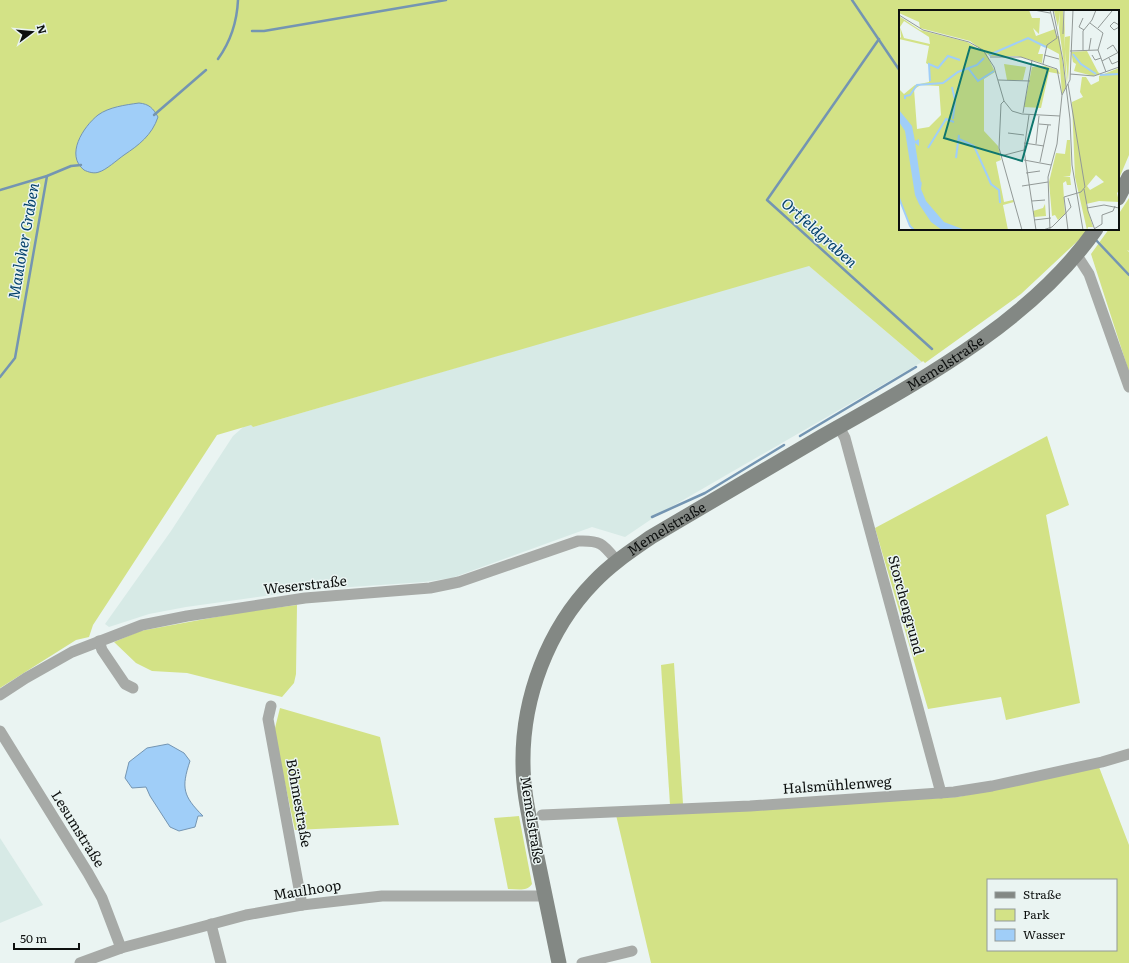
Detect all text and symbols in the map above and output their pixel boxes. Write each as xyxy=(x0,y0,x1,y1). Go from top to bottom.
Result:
inset map xyxy=(899,10,1119,230)
north arrow xyxy=(12,12,52,52)
text: N xyxy=(34,22,52,36)
water label: Mauloher Graben xyxy=(1,181,44,301)
water label: Ortfeldgraben xyxy=(777,191,863,273)
street label: Memelstraße xyxy=(902,330,987,395)
street label: Memelstraße xyxy=(623,496,709,560)
street label: Storchengrund xyxy=(884,553,930,657)
street label: Weserstraße xyxy=(262,570,348,598)
street label: Böhmestraße xyxy=(282,757,318,849)
street label: Halsmühlenweg xyxy=(782,770,892,798)
street label: Memelstraße xyxy=(516,775,550,865)
street label: Lesumstraße xyxy=(47,786,110,871)
street label: Maulhoop xyxy=(271,874,342,904)
legend xyxy=(987,879,1117,951)
text: Straße xyxy=(1023,885,1061,903)
text: Park xyxy=(1023,905,1050,923)
scale bar xyxy=(14,925,79,951)
text: Wasser xyxy=(1023,925,1065,943)
text: 50 m xyxy=(20,929,47,947)

